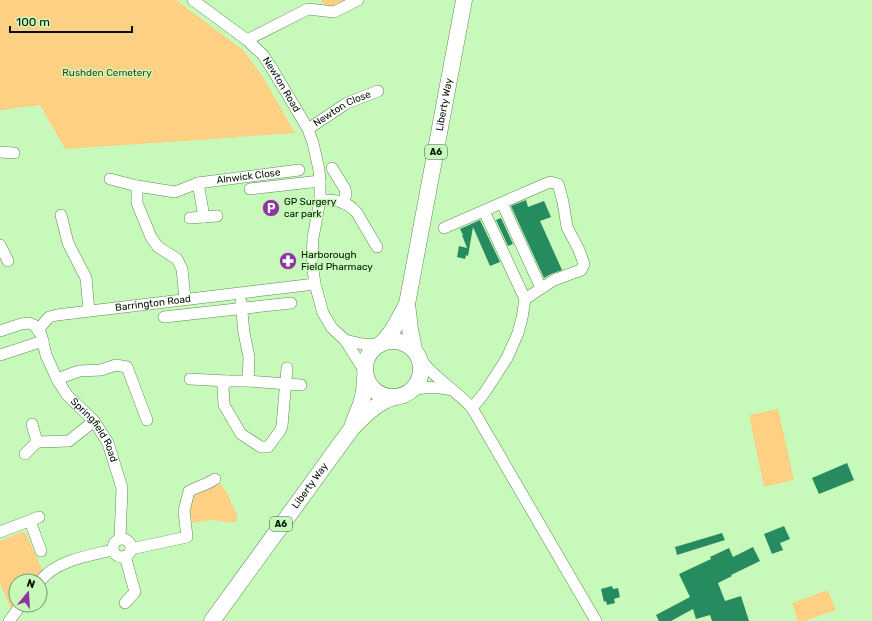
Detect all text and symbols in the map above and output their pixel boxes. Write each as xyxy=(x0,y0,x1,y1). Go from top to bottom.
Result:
scale bar xyxy=(10,8,132,34)
text: 100 m xyxy=(16,15,50,29)
street label: Newton Road xyxy=(260,55,303,114)
park label: Rushden Cemetery xyxy=(62,67,152,79)
street label: Liberty Way xyxy=(434,77,455,132)
street label: Newton Close xyxy=(311,88,373,130)
road number: A6 xyxy=(425,145,447,159)
street label: Alnwick Close xyxy=(216,166,282,187)
place label: GP Surgery car park xyxy=(284,196,337,220)
parking icon: GP Surgery car park xyxy=(261,198,281,218)
place label: Harborough Field Pharmacy xyxy=(301,249,373,273)
pharmacy icon: Harborough Field Pharmacy xyxy=(278,251,298,271)
street label: Barrington Road xyxy=(114,293,192,314)
street label: Springfield Road xyxy=(68,396,120,464)
street label: Liberty Way xyxy=(289,460,331,511)
road number: A6 xyxy=(270,517,292,531)
north arrow xyxy=(8,573,48,613)
text: N xyxy=(25,577,37,591)

